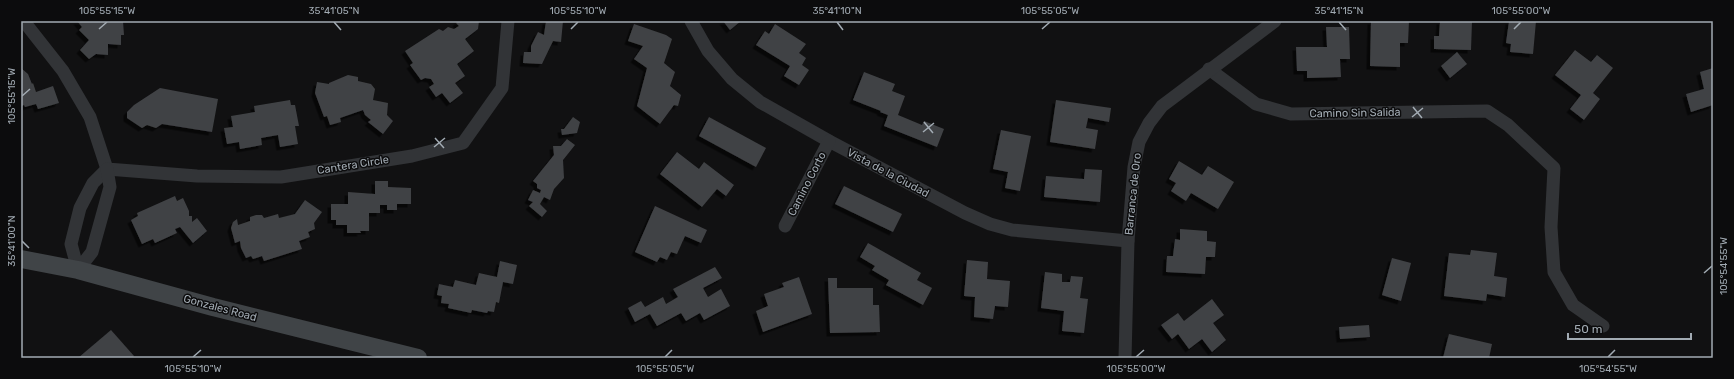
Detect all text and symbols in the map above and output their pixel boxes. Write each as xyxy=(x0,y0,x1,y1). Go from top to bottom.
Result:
text: 105°55'15"W xyxy=(79,5,135,17)
text: 35°41'05"N xyxy=(309,5,359,17)
text: 105°55'10"W xyxy=(550,5,606,17)
text: 35°41'10"N xyxy=(812,5,862,17)
text: 105°55'05"W xyxy=(1021,5,1079,17)
text: 35°41'15"N xyxy=(1315,5,1363,17)
text: 105°55'00"W xyxy=(1492,5,1550,17)
text: 105°55'15"W xyxy=(6,68,18,124)
street label: Camino Sin Salida xyxy=(1309,106,1401,120)
street label: Vista de la Ciudad xyxy=(845,146,931,200)
street label: Camino Corto xyxy=(785,150,829,218)
street label: Barranca de Oro xyxy=(1122,152,1144,236)
street label: Cantera Circle xyxy=(316,153,390,177)
text: 35°41'00"N xyxy=(6,215,18,267)
text: 105°54'55"W xyxy=(1718,237,1730,295)
street label: Gonzales Road xyxy=(182,292,258,324)
scale bar xyxy=(1568,315,1691,341)
text: 50 m xyxy=(1574,322,1602,336)
text: 105°55'10"W xyxy=(165,363,221,375)
text: 105°55'05"W xyxy=(636,363,694,375)
text: 105°55'00"W xyxy=(1107,363,1165,375)
text: 105°54'55"W xyxy=(1579,363,1637,375)

